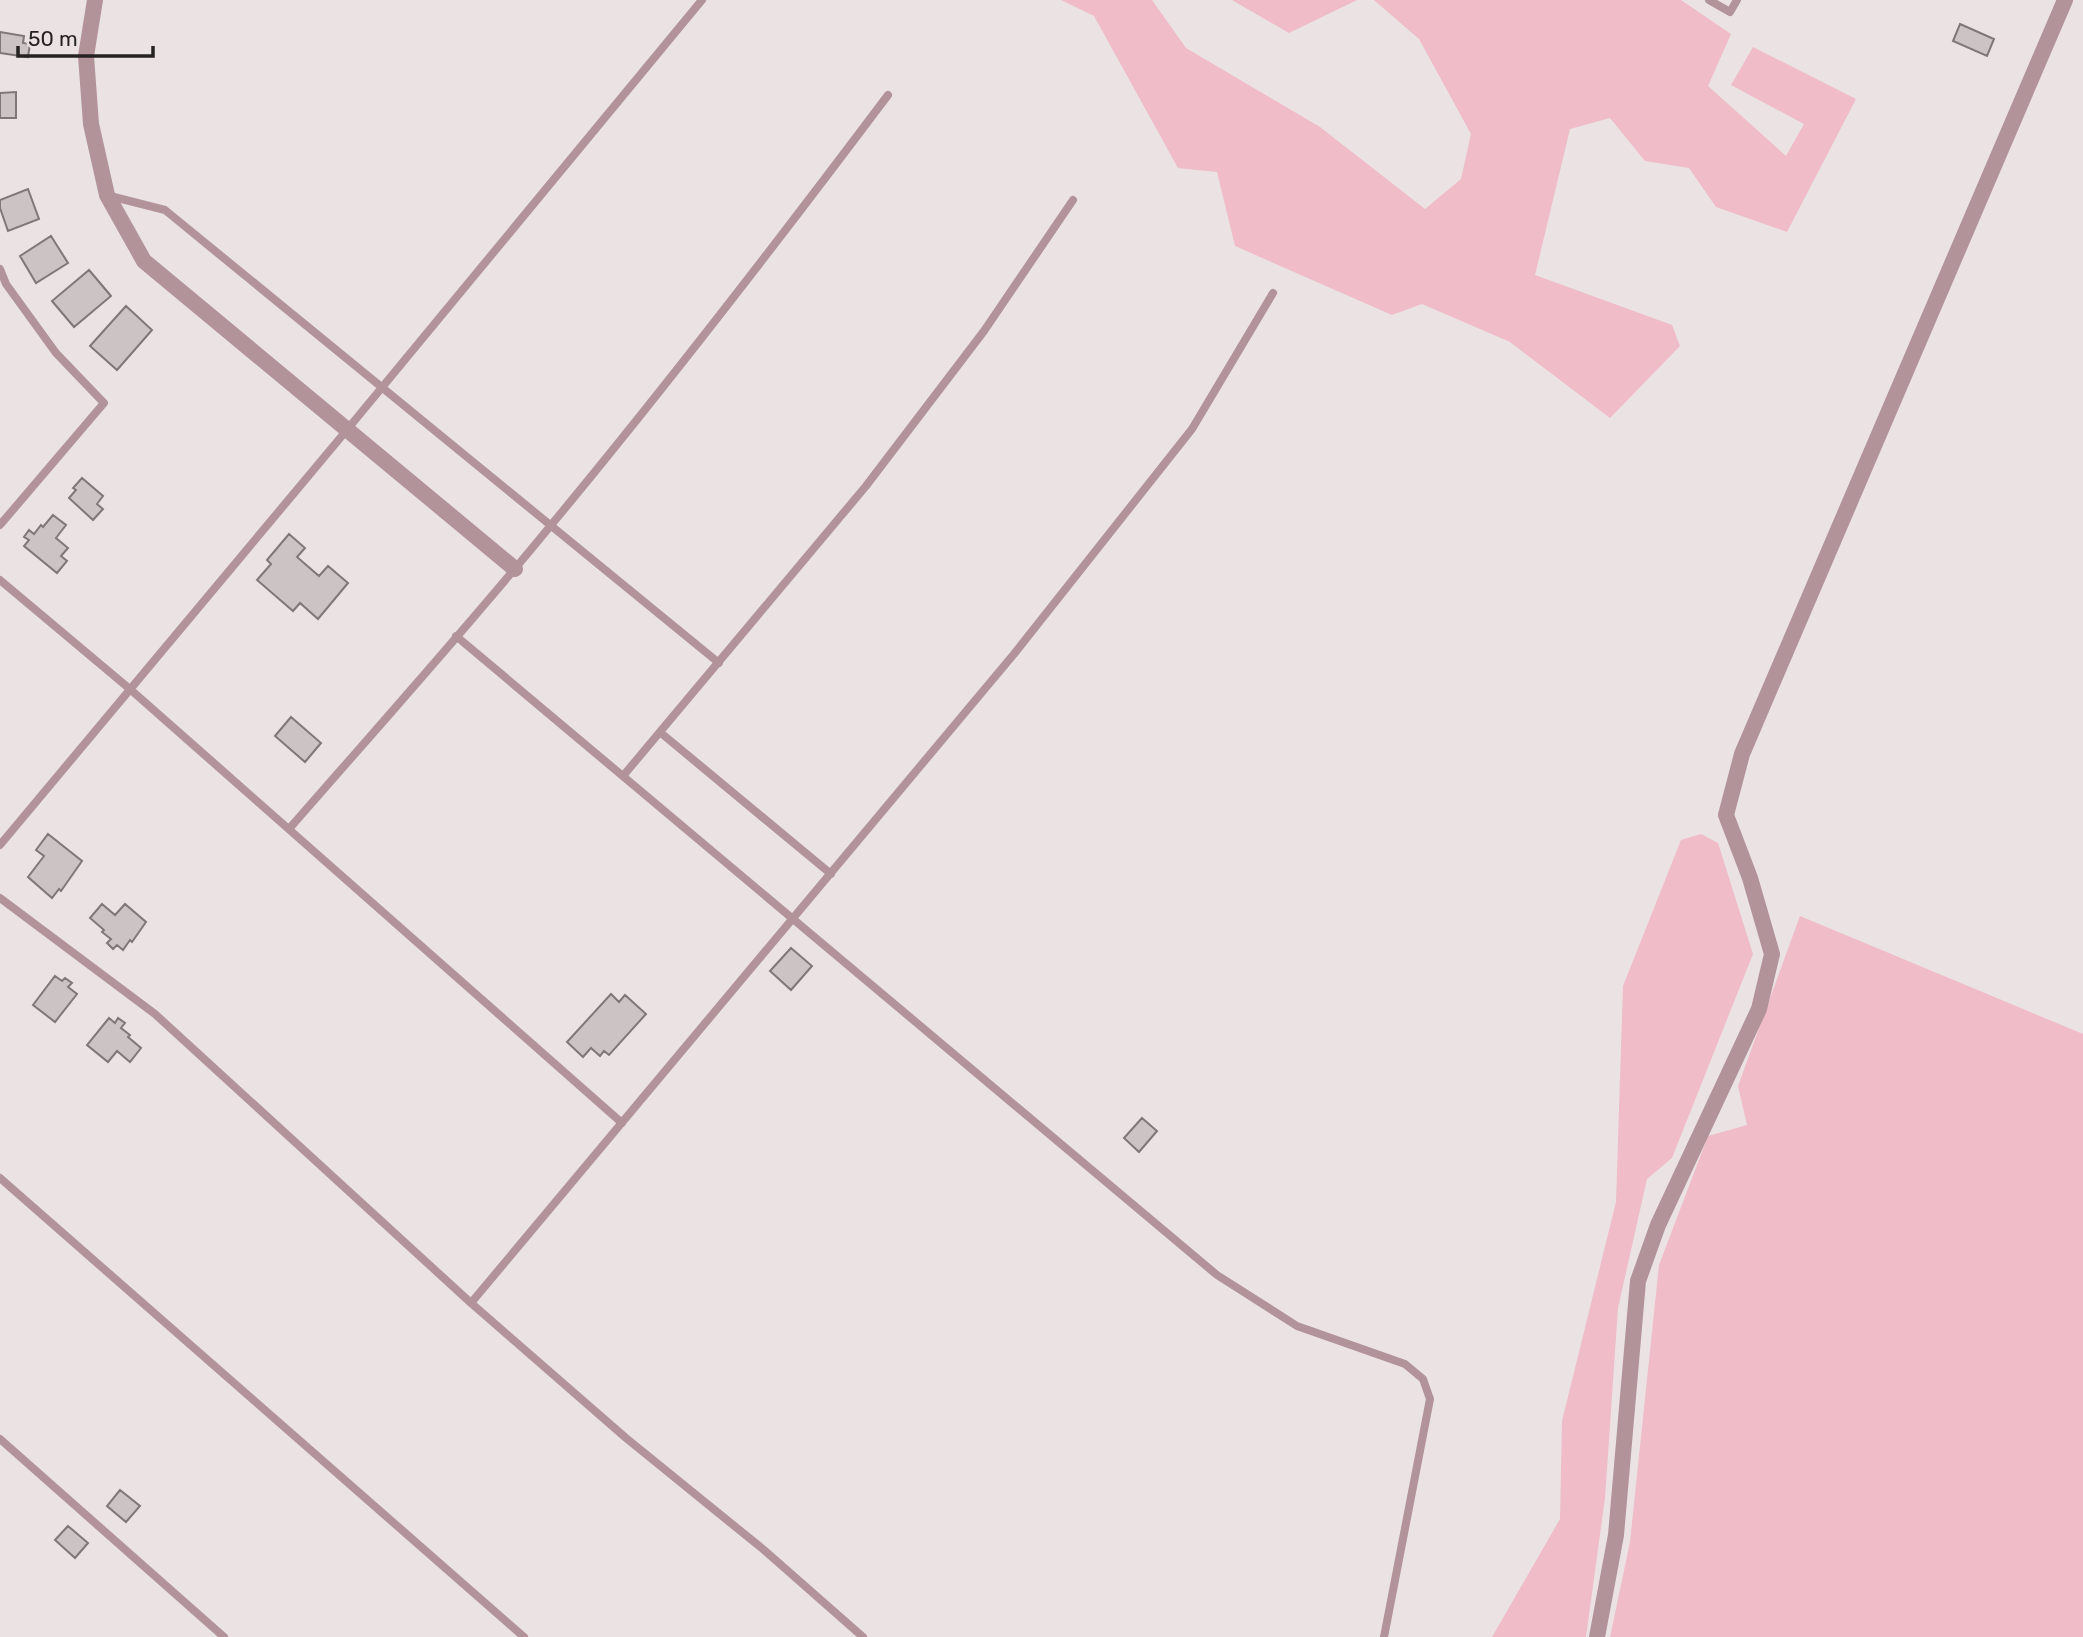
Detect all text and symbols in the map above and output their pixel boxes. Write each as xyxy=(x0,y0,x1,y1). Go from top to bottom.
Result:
scale bar xyxy=(18,14,152,58)
text: 50 m xyxy=(28,26,78,51)

